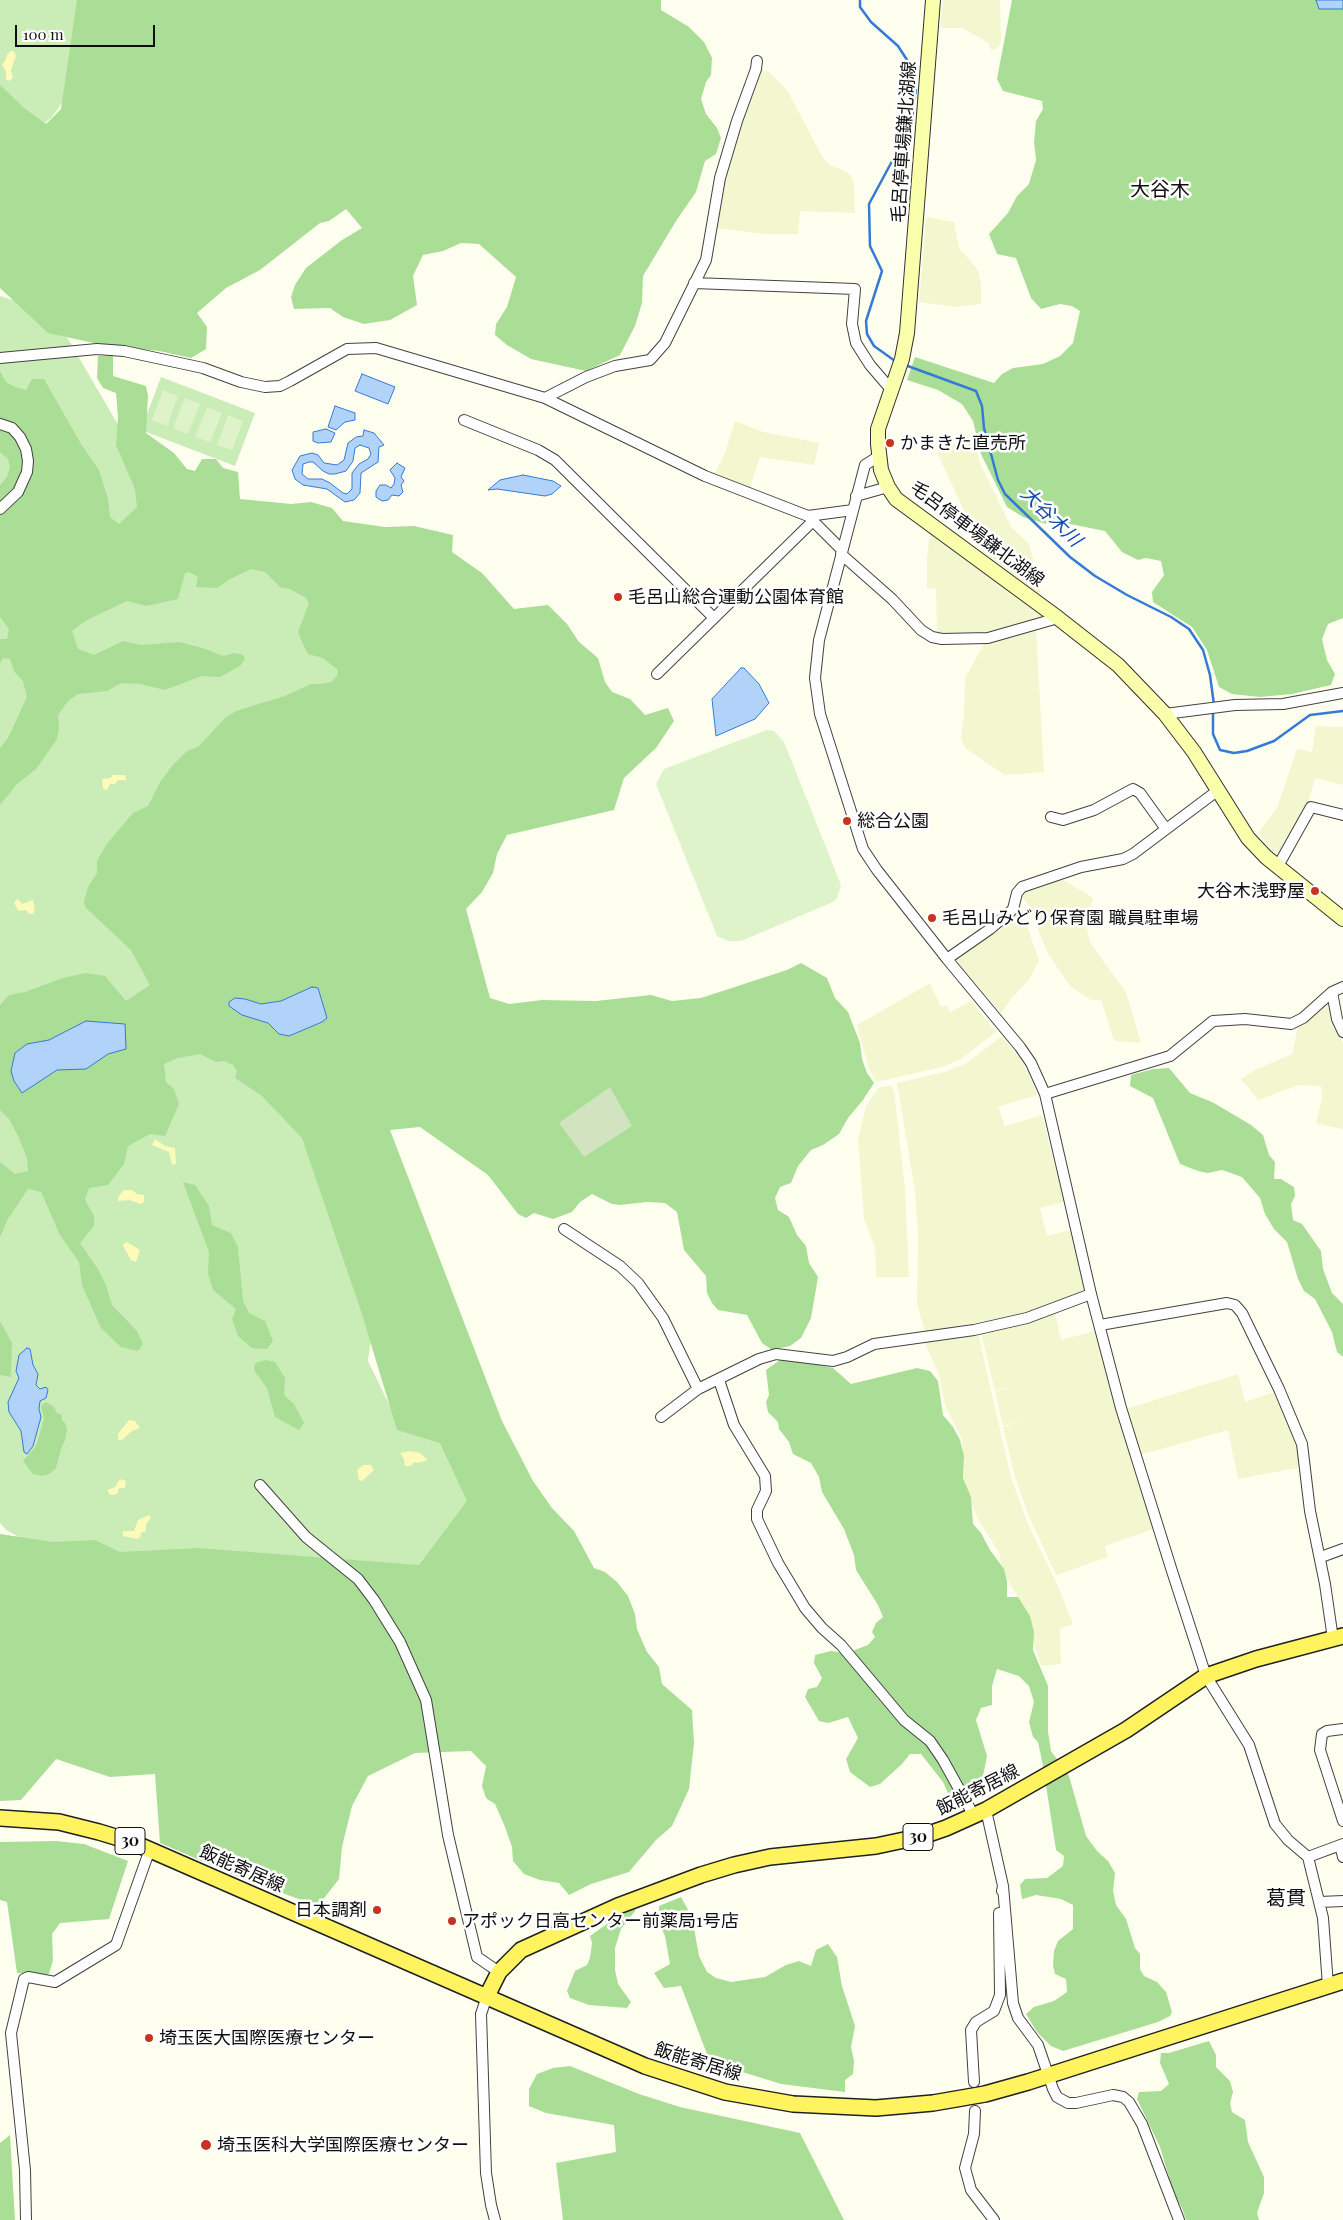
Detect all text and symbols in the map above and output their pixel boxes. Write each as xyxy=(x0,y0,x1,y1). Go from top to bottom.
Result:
scale bar xyxy=(18,15,158,47)
text: 100 m xyxy=(23,24,64,44)
street label: 毛呂停車場鎌北湖線 xyxy=(888,60,920,224)
district label: 大谷木 xyxy=(1130,178,1190,202)
place label: かまきた直売所 xyxy=(900,432,1026,454)
marker: かまきた直売所 xyxy=(884,437,896,449)
street label: 毛呂停車場鎌北湖線 xyxy=(906,477,1048,591)
water label: 大谷木川 xyxy=(1016,482,1086,552)
place label: 毛呂山総合運動公園体育館 xyxy=(628,586,844,608)
marker: 毛呂山総合運動公園体育館 xyxy=(612,591,624,603)
place label: 総合公園 xyxy=(857,810,929,832)
marker: 総合公園 xyxy=(841,815,853,827)
place label: 大谷木浅野屋 xyxy=(1197,880,1305,902)
marker: 大谷木浅野屋 xyxy=(1309,885,1321,897)
place label: 毛呂山みどり保育園 職員駐車場 xyxy=(942,907,1198,929)
marker: 毛呂山みどり保育園 職員駐車場 xyxy=(926,912,938,924)
street label: 飯能寄居線 xyxy=(933,1760,1023,1820)
road number: 30 xyxy=(903,1824,933,1850)
road number: 30 xyxy=(115,1828,145,1854)
street label: 飯能寄居線 xyxy=(196,1841,288,1897)
district label: 葛貫 xyxy=(1266,1887,1306,1911)
place label: 日本調剤 xyxy=(295,1899,367,1921)
marker: 日本調剤 xyxy=(371,1904,383,1916)
place label: アポック日高センター前薬局1号店 xyxy=(462,1910,739,1932)
marker: アポック日高センター前薬局1号店 xyxy=(446,1915,458,1927)
place label: 埼玉医大国際医療センター xyxy=(159,2027,375,2049)
marker: 埼玉医大国際医療センター xyxy=(143,2032,155,2044)
street label: 飯能寄居線 xyxy=(652,2039,744,2085)
place label: 埼玉医科大学国際医療センター xyxy=(217,2134,469,2156)
marker: 埼玉医科大学国際医療センター xyxy=(199,2138,213,2152)

